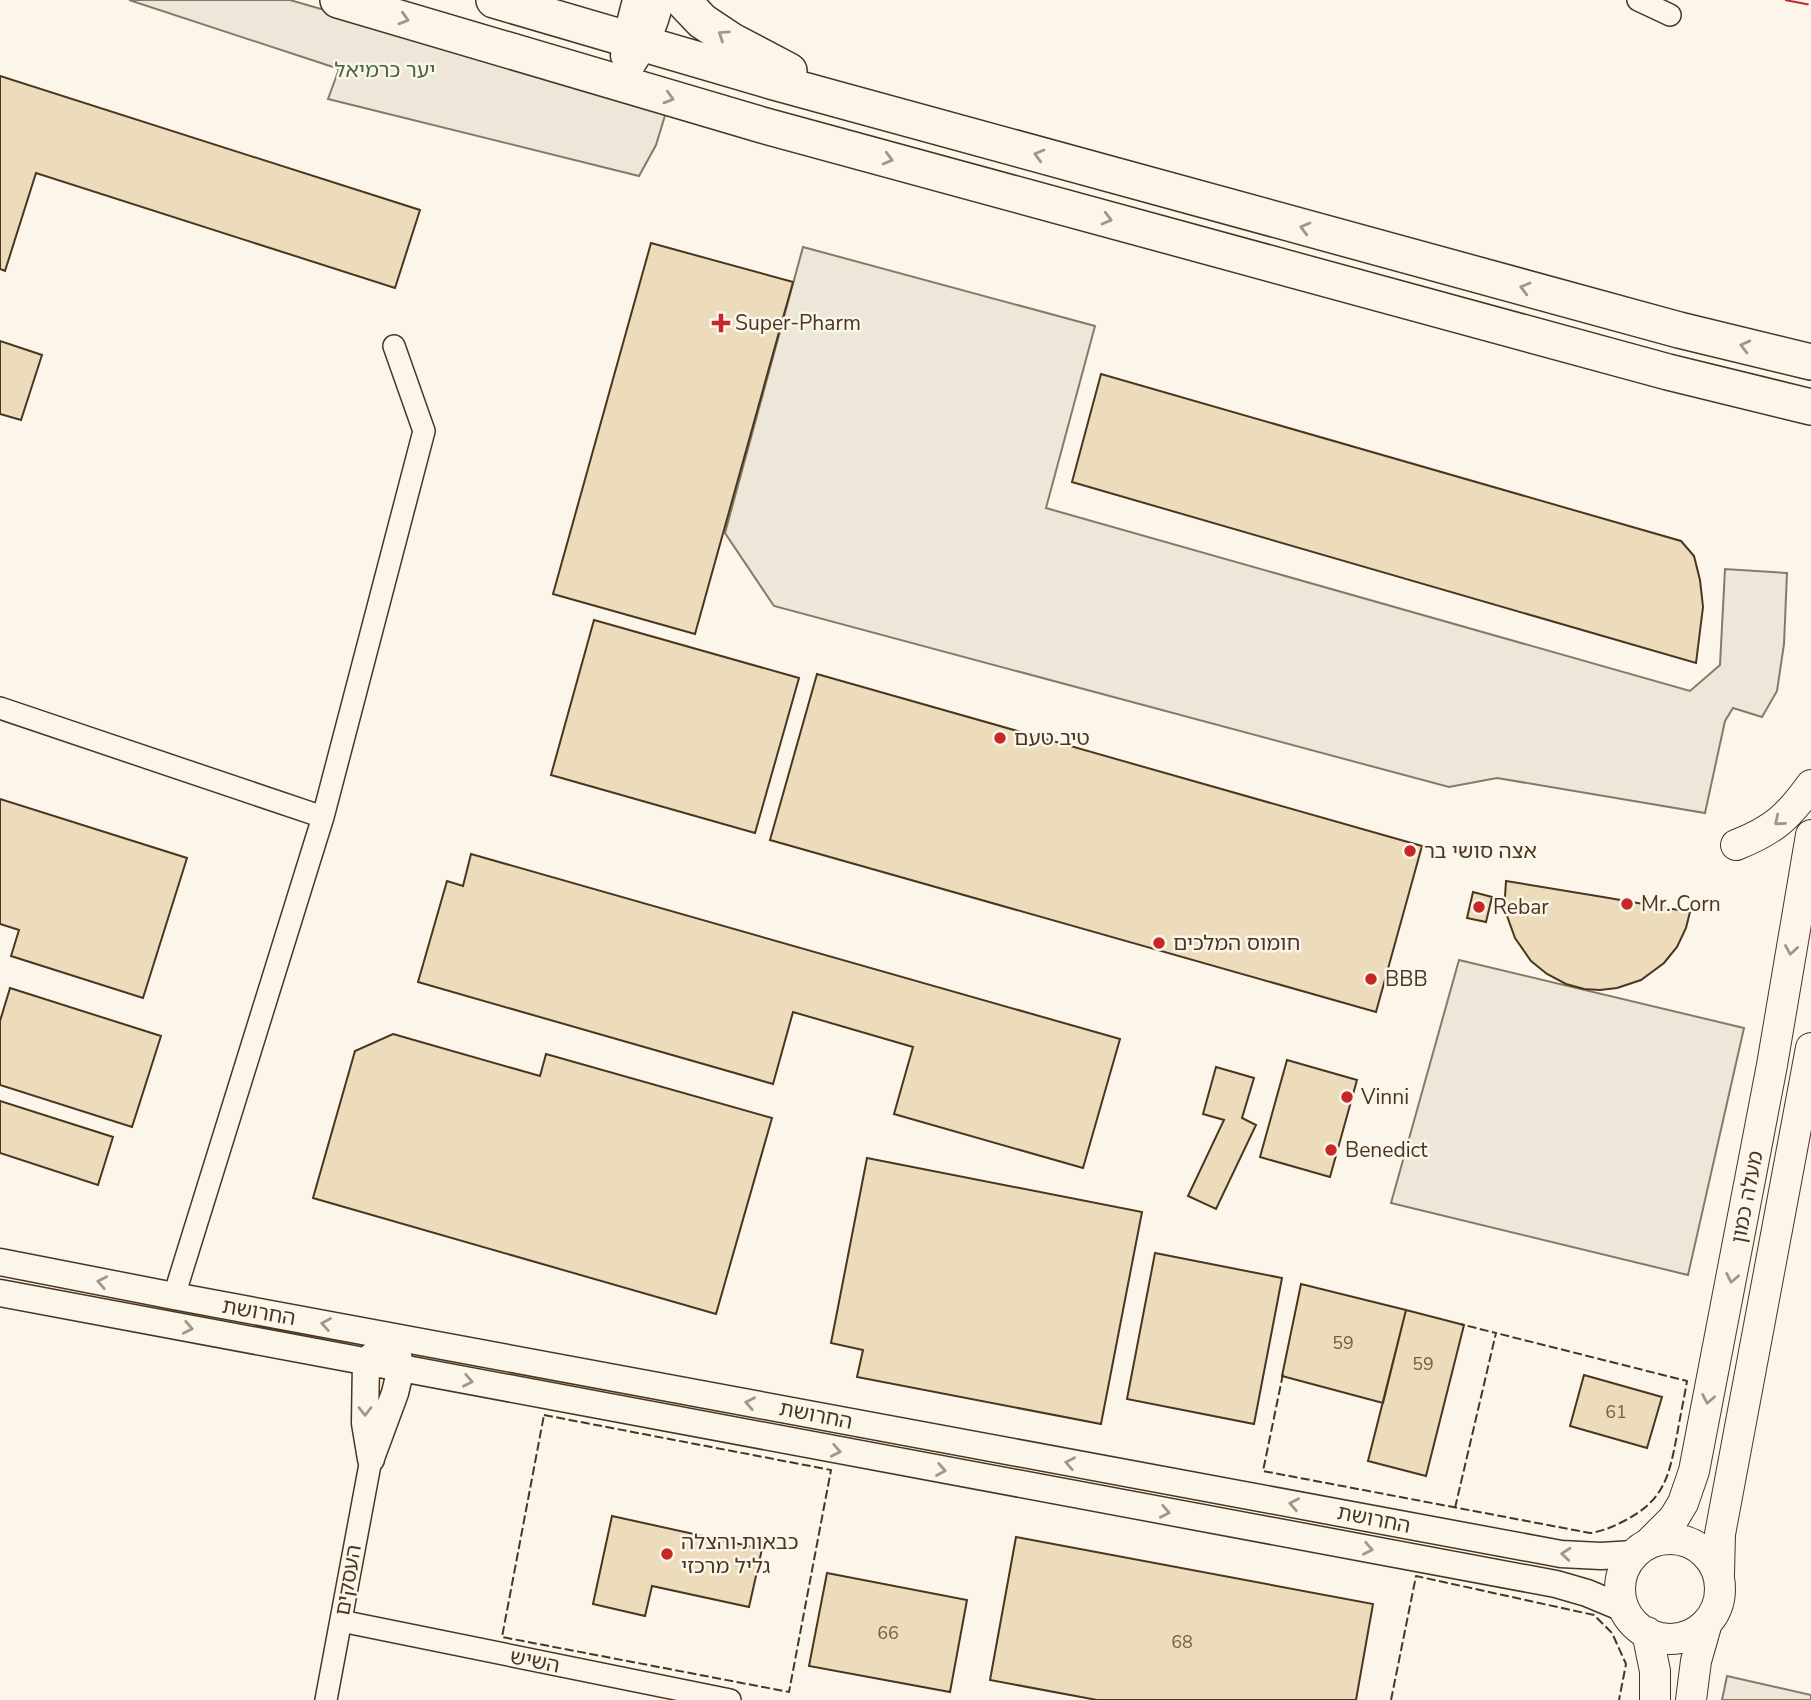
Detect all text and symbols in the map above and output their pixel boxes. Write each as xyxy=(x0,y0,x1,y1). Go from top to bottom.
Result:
one-way arrow xyxy=(397,11,409,26)
one-way arrow xyxy=(718,31,731,43)
park label: יער כרמיאל xyxy=(335,56,435,84)
one-way arrow xyxy=(662,89,674,104)
one-way arrow xyxy=(1033,149,1045,163)
one-way arrow xyxy=(882,151,894,165)
one-way arrow xyxy=(1101,211,1113,225)
one-way arrow xyxy=(1299,222,1311,236)
one-way arrow xyxy=(1519,282,1531,296)
place label: Super-Pharm xyxy=(735,309,861,337)
marker: Super-Pharm xyxy=(713,315,729,331)
one-way arrow xyxy=(1739,340,1751,354)
place label: טיב טעם xyxy=(1014,724,1090,752)
marker: טיב טעם xyxy=(992,730,1008,746)
one-way arrow xyxy=(1774,813,1787,825)
place label: אצה סושי בר xyxy=(1424,837,1537,865)
marker: אצה סושי בר xyxy=(1402,843,1418,859)
place label: Mr. Corn xyxy=(1641,890,1721,918)
place label: Rebar xyxy=(1493,893,1549,921)
marker: Mr. Corn xyxy=(1619,896,1635,912)
marker: Rebar xyxy=(1471,899,1487,915)
place label: חומוס המלכים xyxy=(1173,929,1300,957)
marker: חומוס המלכים xyxy=(1151,935,1167,951)
one-way arrow xyxy=(1784,944,1799,956)
place label: BBB xyxy=(1385,965,1428,993)
marker: BBB xyxy=(1363,971,1379,987)
place label: Vinni xyxy=(1360,1083,1409,1111)
marker: Vinni xyxy=(1339,1089,1355,1105)
place label: Benedict xyxy=(1345,1136,1428,1164)
marker: Benedict xyxy=(1323,1142,1339,1158)
street label: מעלה כמון xyxy=(1724,1148,1770,1246)
one-way arrow xyxy=(1725,1272,1740,1284)
one-way arrow xyxy=(97,1276,109,1291)
street label: החרושת xyxy=(220,1292,298,1332)
one-way arrow xyxy=(320,1318,332,1333)
one-way arrow xyxy=(182,1320,194,1335)
house number: 59 xyxy=(1332,1331,1354,1355)
house number: 59 xyxy=(1412,1352,1434,1376)
one-way arrow xyxy=(462,1373,474,1388)
one-way arrow xyxy=(1702,1393,1717,1405)
street label: החרושת xyxy=(777,1394,855,1436)
one-way arrow xyxy=(744,1396,756,1411)
house number: 61 xyxy=(1605,1400,1627,1424)
one-way arrow xyxy=(357,1406,373,1416)
one-way arrow xyxy=(830,1442,842,1457)
one-way arrow xyxy=(1064,1456,1076,1471)
one-way arrow xyxy=(935,1462,947,1477)
one-way arrow xyxy=(1288,1497,1300,1512)
street label: החרושת xyxy=(1335,1498,1413,1540)
one-way arrow xyxy=(1159,1504,1171,1519)
place label: כבאות והצלה גליל מרכזי xyxy=(681,1528,799,1580)
one-way arrow xyxy=(1362,1541,1374,1556)
street label: העסקים xyxy=(328,1542,368,1618)
marker: כבאות והצלה גליל מרכזי xyxy=(659,1546,675,1562)
one-way arrow xyxy=(1560,1547,1571,1562)
house number: 66 xyxy=(877,1621,899,1645)
house number: 68 xyxy=(1171,1630,1193,1654)
street label: השיש xyxy=(508,1642,562,1680)

